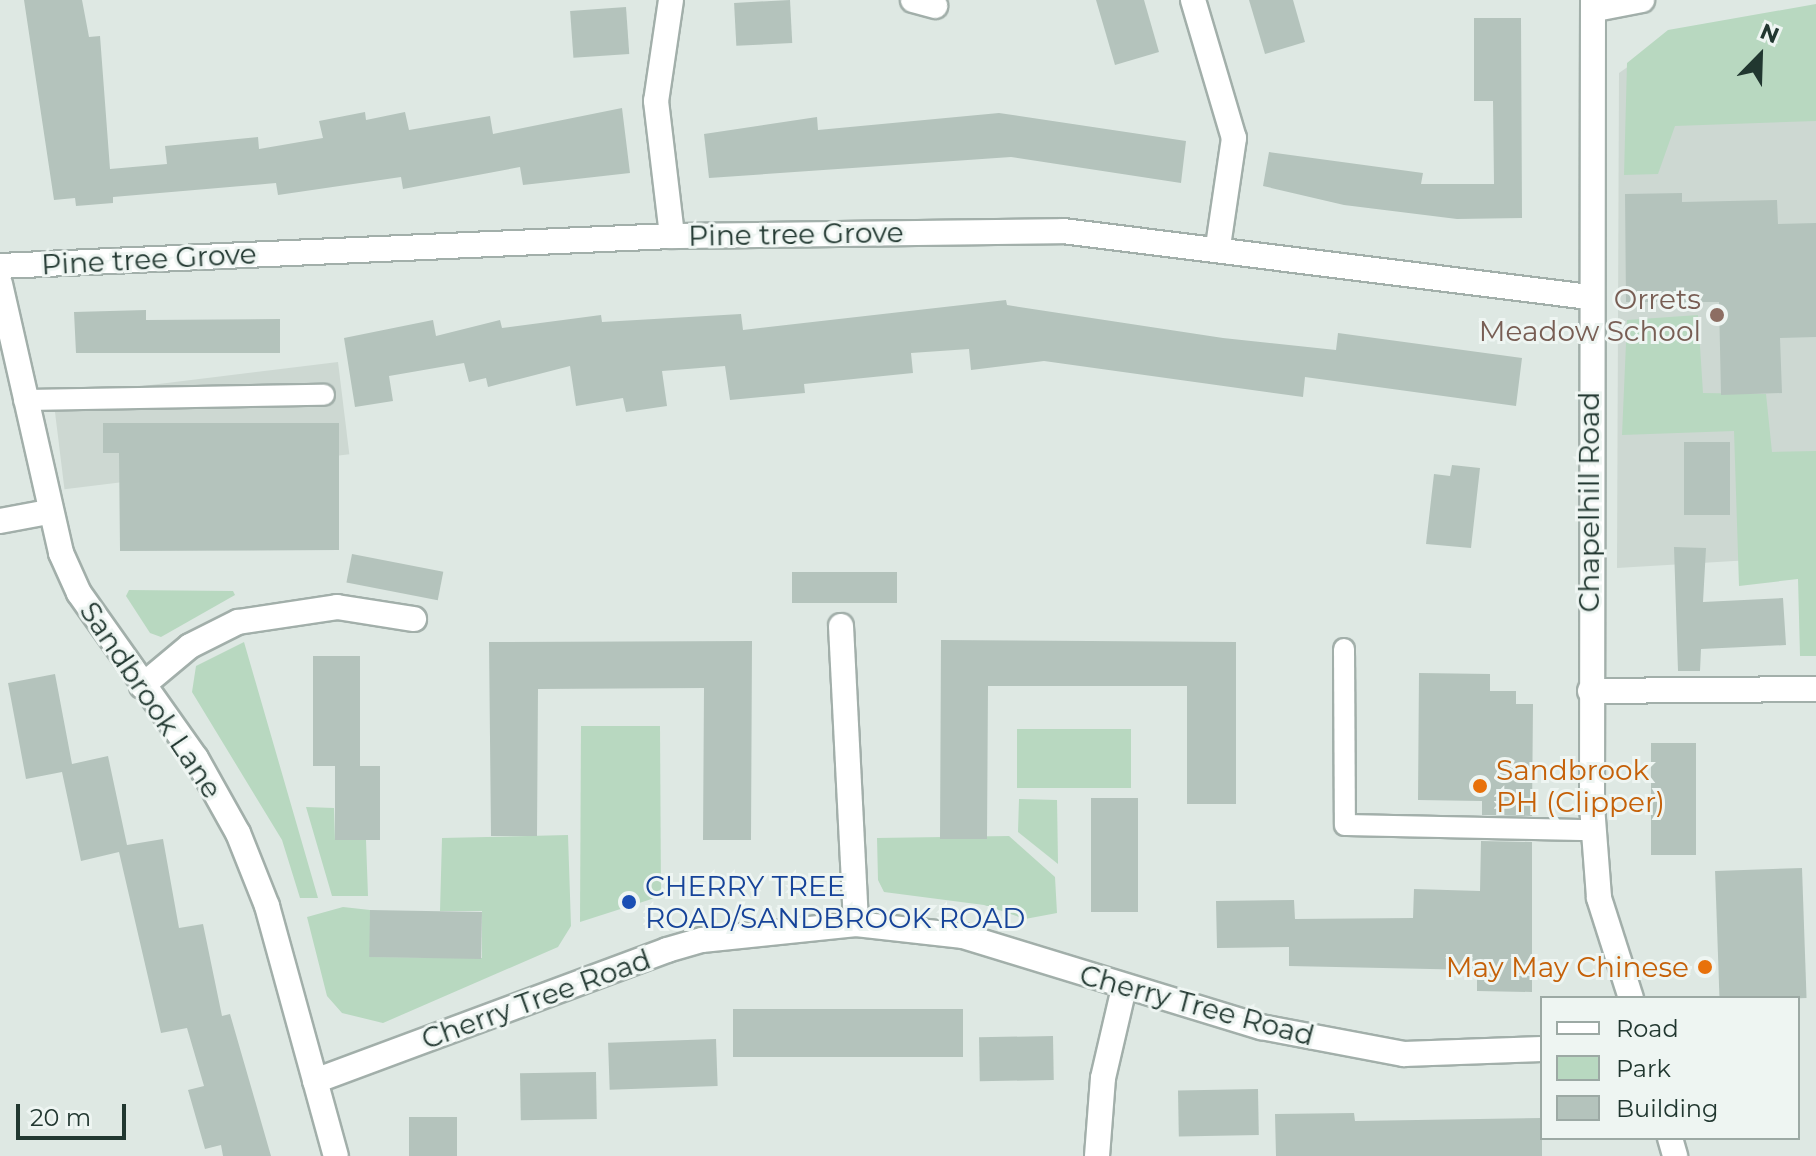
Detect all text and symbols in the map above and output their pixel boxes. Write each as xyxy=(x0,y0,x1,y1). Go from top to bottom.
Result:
north arrow xyxy=(1720,16,1800,96)
text: N xyxy=(1756,18,1783,49)
street label: Pine tree Grove xyxy=(688,215,904,253)
street label: Pine tree Grove xyxy=(41,237,257,281)
place label: Orrets Meadow School xyxy=(1479,282,1701,348)
marker: Orrets Meadow School xyxy=(1708,306,1726,324)
street label: Chapelhill Road xyxy=(1572,392,1606,612)
street label: Sandbrook Lane xyxy=(73,595,229,805)
place label: Sandbrook PH (Clipper) xyxy=(1496,753,1665,819)
marker: Sandbrook PH (Clipper) xyxy=(1471,777,1489,795)
place label: CHERRY TREE ROAD/SANDBROOK ROAD xyxy=(645,869,1025,935)
marker: CHERRY TREE ROAD/SANDBROOK ROAD xyxy=(620,893,638,911)
street label: Cherry Tree Road xyxy=(417,942,655,1056)
place label: May May Chinese xyxy=(1446,950,1689,984)
street label: Cherry Tree Road xyxy=(1076,958,1318,1052)
marker: May May Chinese xyxy=(1696,958,1714,976)
legend xyxy=(1540,996,1800,1140)
text: Road xyxy=(1616,1014,1679,1043)
text: Park xyxy=(1616,1054,1671,1083)
scale bar xyxy=(20,1088,130,1138)
text: Building xyxy=(1616,1094,1719,1123)
text: 20 m xyxy=(30,1103,91,1132)

